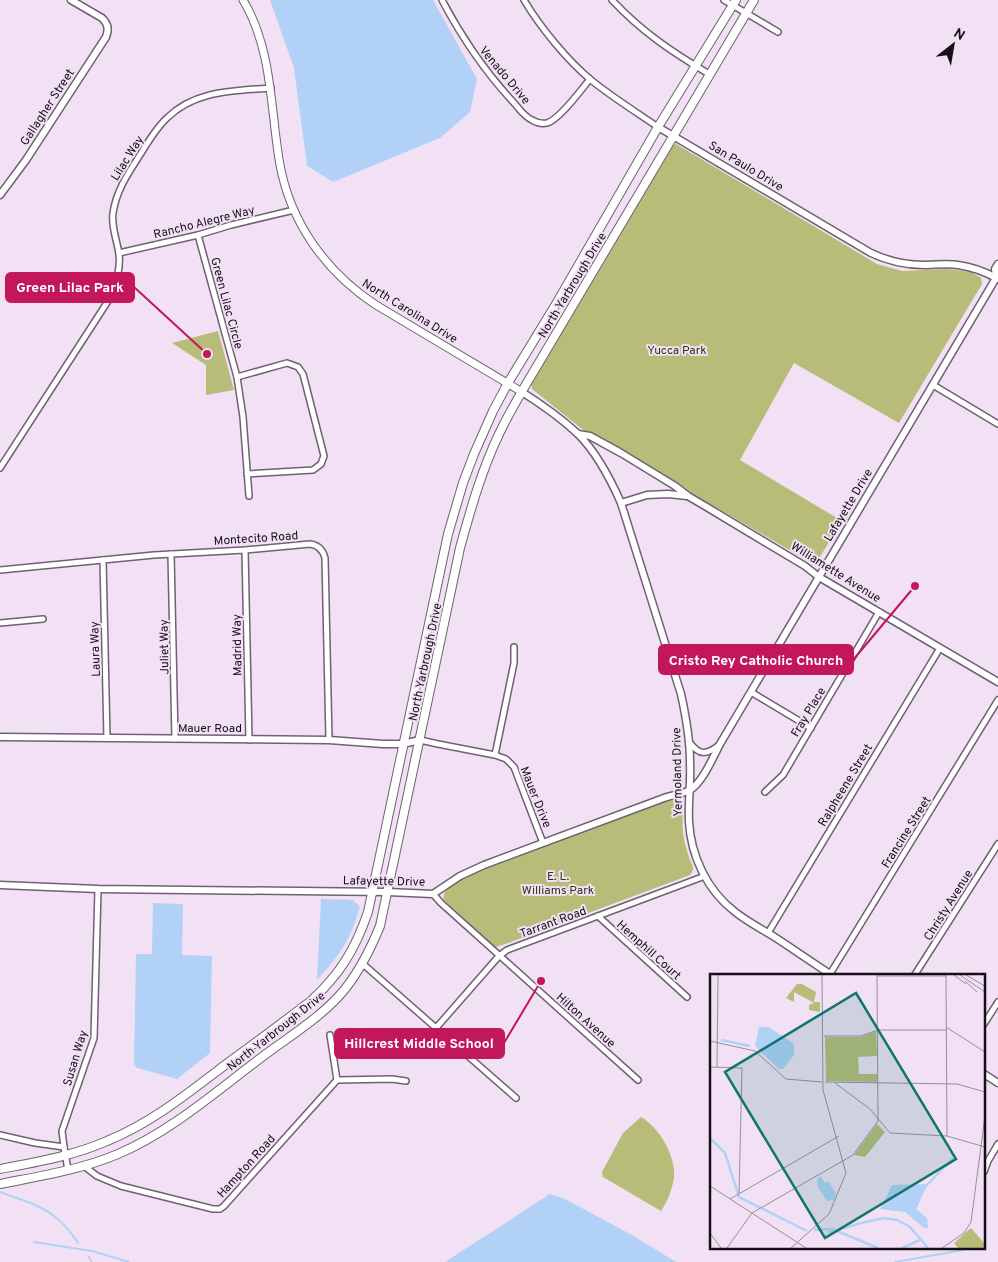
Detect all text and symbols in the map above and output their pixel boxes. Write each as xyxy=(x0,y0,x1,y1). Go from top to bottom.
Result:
north arrow xyxy=(928,20,978,70)
text: N xyxy=(950,25,968,45)
street label: Venado Drive xyxy=(475,43,533,108)
street label: Gallagher Street xyxy=(17,66,79,149)
street label: Lilac Way xyxy=(108,133,148,184)
street label: San Paulo Drive xyxy=(705,138,786,196)
street label: Rancho Alegre Way xyxy=(152,203,257,243)
street label: North Yarbrough Drive xyxy=(535,230,611,341)
street label: Green Lilac Circle xyxy=(206,256,246,351)
callout: Green Lilac Park xyxy=(6,273,134,302)
street label: North Carolina Drive xyxy=(359,276,460,348)
text: Green Lilac Park xyxy=(16,280,124,297)
park label: Yucca Park xyxy=(647,343,707,359)
street label: Lafayette Drive xyxy=(821,466,877,545)
street label: Montecito Road xyxy=(213,528,299,550)
street label: Williamette Avenue xyxy=(787,539,884,607)
street label: North Yarbrough Drive xyxy=(406,602,446,723)
street label: Madrid Way xyxy=(229,614,247,676)
street label: Juliet Way xyxy=(157,619,173,675)
street label: Laura Way xyxy=(87,621,105,677)
callout: Cristo Rey Catholic Church xyxy=(659,645,853,674)
text: Cristo Rey Catholic Church xyxy=(669,653,843,670)
street label: Fray Place xyxy=(788,685,830,740)
street label: Mauer Road xyxy=(178,721,242,737)
street label: Yermoland Drive xyxy=(669,727,687,817)
street label: Ralpheene Street xyxy=(815,741,877,830)
street label: Mauer Drive xyxy=(516,764,555,830)
street label: Francine Street xyxy=(878,794,935,872)
street label: Christy Avenue xyxy=(921,867,977,944)
park label: E. L. Williams Park xyxy=(522,869,594,899)
street label: Lafayette Drive xyxy=(343,873,425,891)
street label: Tarrant Road xyxy=(518,903,589,942)
street label: Hemphill Court xyxy=(613,917,684,984)
inset map xyxy=(710,974,986,1250)
street label: North Yarbrough Drive xyxy=(224,988,329,1075)
street label: Hilton Avenue xyxy=(552,990,618,1052)
street label: Susan Way xyxy=(60,1028,92,1088)
callout: Hillcrest Middle School xyxy=(335,1029,504,1058)
text: Hillcrest Middle School xyxy=(344,1036,494,1053)
street label: Hampton Road xyxy=(214,1132,279,1202)

